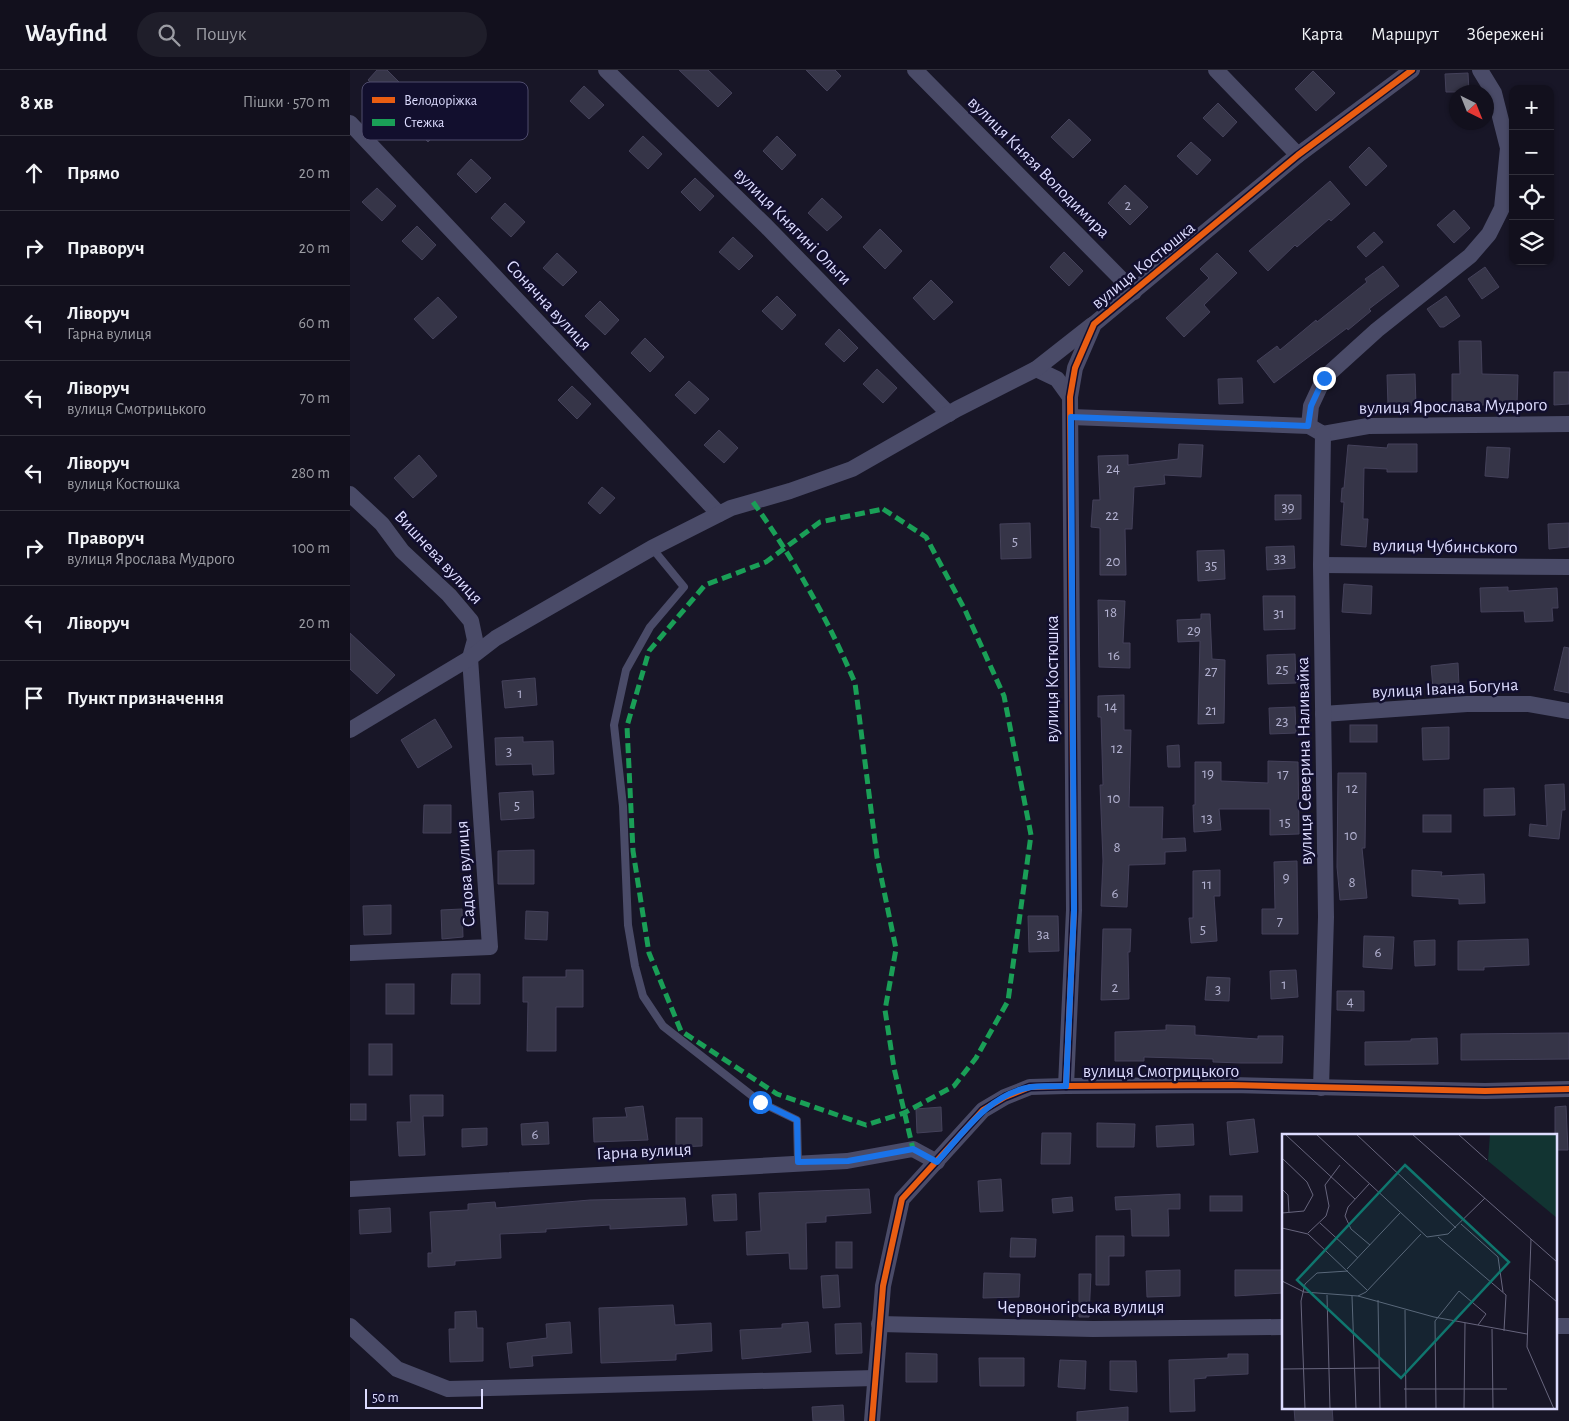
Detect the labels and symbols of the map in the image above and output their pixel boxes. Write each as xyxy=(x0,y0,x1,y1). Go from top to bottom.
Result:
legend xyxy=(362,82,528,140)
north arrow xyxy=(1449,85,1494,130)
street label: вулиця Князя Володимира xyxy=(964,93,1113,242)
text: Велодоріжка xyxy=(404,94,478,108)
text: Стежка xyxy=(404,116,445,130)
street label: вулиця Княгині Ольги xyxy=(730,165,854,289)
house number: 2 xyxy=(1125,198,1132,213)
street label: вулиця Костюшка xyxy=(1088,219,1199,313)
street label: Сонячна вулиця xyxy=(502,257,595,354)
route end xyxy=(1313,367,1336,390)
street label: вулиця Ярослава Мудрого xyxy=(1359,396,1547,418)
house number: 24 xyxy=(1106,461,1120,476)
house number: 39 xyxy=(1281,500,1295,515)
street label: Вишнева вулиця xyxy=(391,507,486,608)
house number: 22 xyxy=(1105,508,1119,523)
house number: 5 xyxy=(1012,534,1018,549)
street label: вулиця Чубинського xyxy=(1372,536,1518,557)
house number: 33 xyxy=(1274,551,1286,566)
house number: 20 xyxy=(1106,554,1120,569)
house number: 35 xyxy=(1205,558,1217,573)
house number: 18 xyxy=(1105,605,1117,620)
house number: 31 xyxy=(1273,606,1285,621)
street label: вулиця Костюшка xyxy=(1044,615,1062,743)
house number: 29 xyxy=(1187,623,1201,638)
house number: 16 xyxy=(1108,648,1120,663)
street label: вулиця Северина Наливайка xyxy=(1294,657,1316,865)
house number: 25 xyxy=(1275,662,1289,677)
house number: 27 xyxy=(1204,664,1218,679)
street label: вулиця Івана Богуна xyxy=(1371,676,1519,702)
house number: 1 xyxy=(517,686,523,701)
house number: 14 xyxy=(1105,699,1117,714)
house number: 21 xyxy=(1205,703,1217,718)
house number: 23 xyxy=(1275,714,1289,729)
house number: 12 xyxy=(1111,741,1123,756)
house number: 3 xyxy=(506,744,512,759)
house number: 19 xyxy=(1202,766,1214,781)
house number: 17 xyxy=(1277,767,1289,782)
house number: 12 xyxy=(1346,781,1358,796)
house number: 10 xyxy=(1107,791,1121,806)
house number: 5 xyxy=(514,798,520,813)
house number: 13 xyxy=(1201,811,1213,826)
house number: 15 xyxy=(1279,815,1291,830)
street label: Садова вулиця xyxy=(453,820,479,928)
house number: 10 xyxy=(1344,828,1358,843)
house number: 8 xyxy=(1113,840,1121,855)
house number: 9 xyxy=(1282,870,1290,885)
house number: 8 xyxy=(1348,875,1356,890)
house number: 11 xyxy=(1202,877,1212,892)
house number: 6 xyxy=(1111,886,1119,901)
house number: 7 xyxy=(1277,914,1283,929)
house number: 5 xyxy=(1200,922,1206,937)
house number: 3а xyxy=(1036,927,1050,942)
house number: 6 xyxy=(1374,945,1382,960)
house number: 1 xyxy=(1281,977,1287,992)
house number: 2 xyxy=(1112,980,1119,995)
house number: 3 xyxy=(1215,982,1221,997)
house number: 4 xyxy=(1346,994,1354,1009)
street label: вулиця Смотрицького xyxy=(1083,1063,1239,1081)
route start xyxy=(749,1091,772,1114)
house number: 6 xyxy=(531,1127,539,1142)
inset map xyxy=(1282,1134,1556,1408)
street label: Гарна вулиця xyxy=(596,1141,692,1163)
street label: Червоногірська вулиця xyxy=(997,1299,1165,1317)
scale bar xyxy=(365,1386,482,1409)

